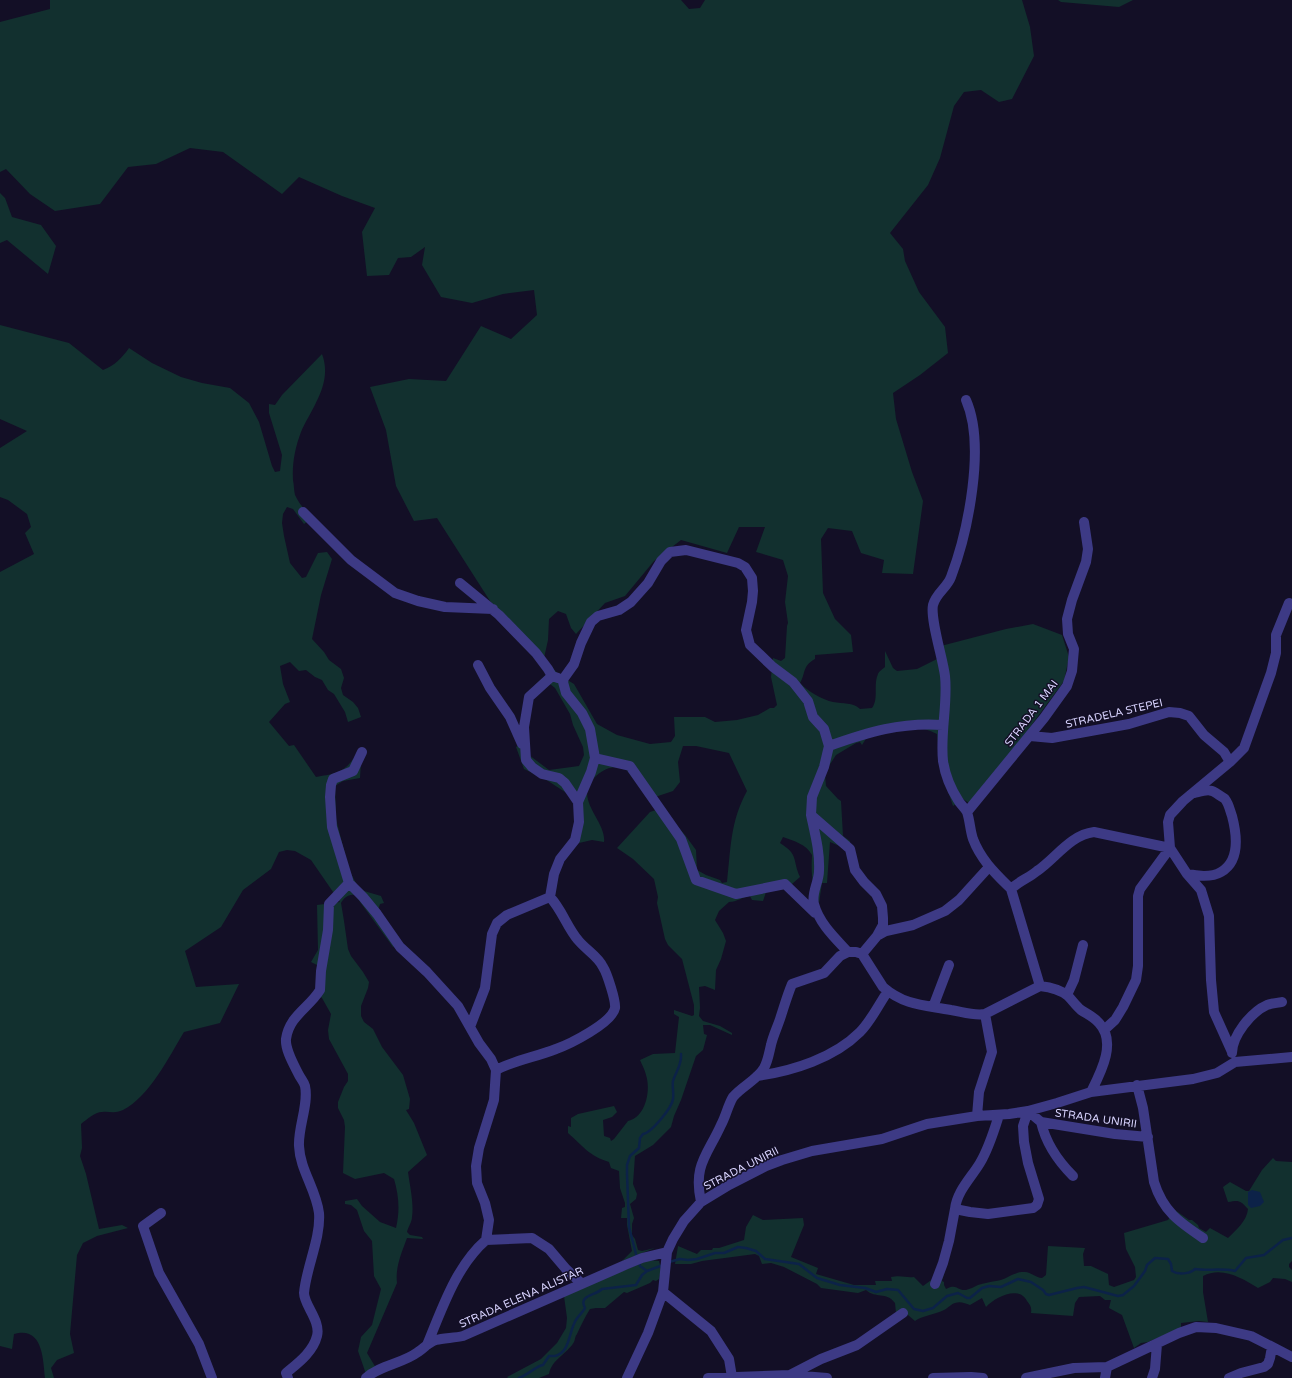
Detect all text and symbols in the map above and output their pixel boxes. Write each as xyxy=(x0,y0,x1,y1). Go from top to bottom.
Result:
street label: STRADA 1 MAI xyxy=(1002,677,1061,749)
street label: STRADELA STEPEI xyxy=(1064,696,1164,731)
street label: STRADA UNIRII xyxy=(1054,1106,1138,1131)
street label: STRADA UNIRII xyxy=(701,1144,781,1193)
street label: STRADA ELENA ALISTAR xyxy=(457,1264,585,1331)

